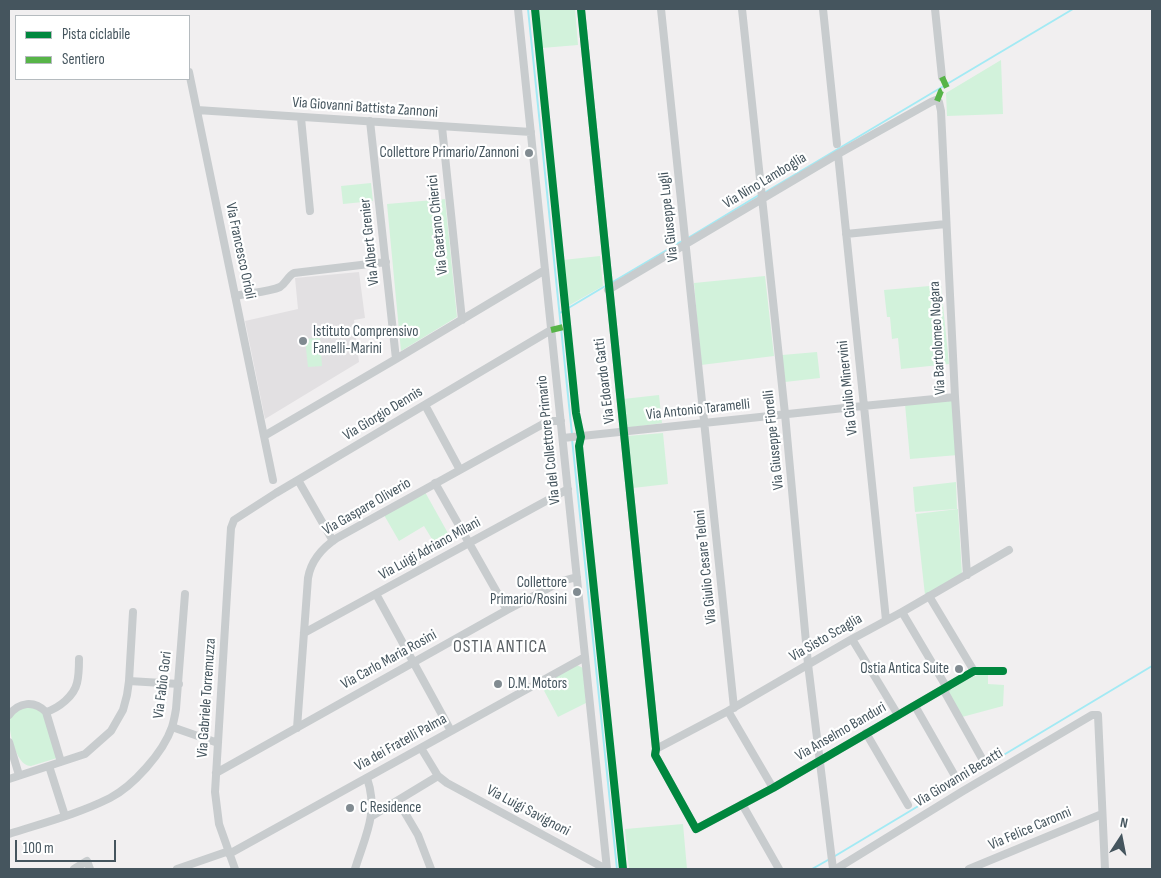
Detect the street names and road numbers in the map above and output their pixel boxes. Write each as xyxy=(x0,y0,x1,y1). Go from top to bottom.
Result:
street label: Via Giovanni Battista Zannoni xyxy=(292,94,438,122)
street label: Via Nino Lamboglia xyxy=(720,149,810,213)
street label: Via Giuseppe Lugli xyxy=(655,171,683,263)
street label: Via Gaetano Chierici xyxy=(424,174,452,276)
street label: Via Albert Grenier xyxy=(356,197,384,287)
street label: Via Francesco Orioli xyxy=(221,201,259,301)
street label: Via Bartolomeo Nogara xyxy=(926,281,950,395)
street label: Via Edoardo Gatti xyxy=(591,337,619,425)
street label: Via Giulio Minervini xyxy=(834,340,862,436)
street label: Via del Collettore Primario xyxy=(533,374,565,506)
street label: Via Giorgio Dennis xyxy=(340,383,426,445)
street label: Via Giuseppe Fiorelli xyxy=(760,389,788,491)
street label: Via Antonio Taramelli xyxy=(645,396,751,424)
street label: Via Gaspare Oliverio xyxy=(320,474,414,540)
street label: Via Giulio Cesare Teloni xyxy=(691,509,721,625)
street label: Via Luigi Adriano Milani xyxy=(376,514,484,584)
street label: Via Sisto Scaglia xyxy=(786,610,866,666)
street label: Via Carlo Maria Rosini xyxy=(338,626,440,694)
street label: Via Gabriele Torremuzza xyxy=(194,638,220,758)
street label: Via Fabio Gori xyxy=(150,650,176,720)
street label: Via Anselmo Banduri xyxy=(792,699,890,765)
street label: Via dei Fratelli Palma xyxy=(352,710,450,776)
street label: Via Giovanni Becatti xyxy=(912,745,1006,811)
street label: Via Luigi Savignoni xyxy=(483,781,573,841)
street label: Via Felice Caronni xyxy=(986,803,1074,855)

